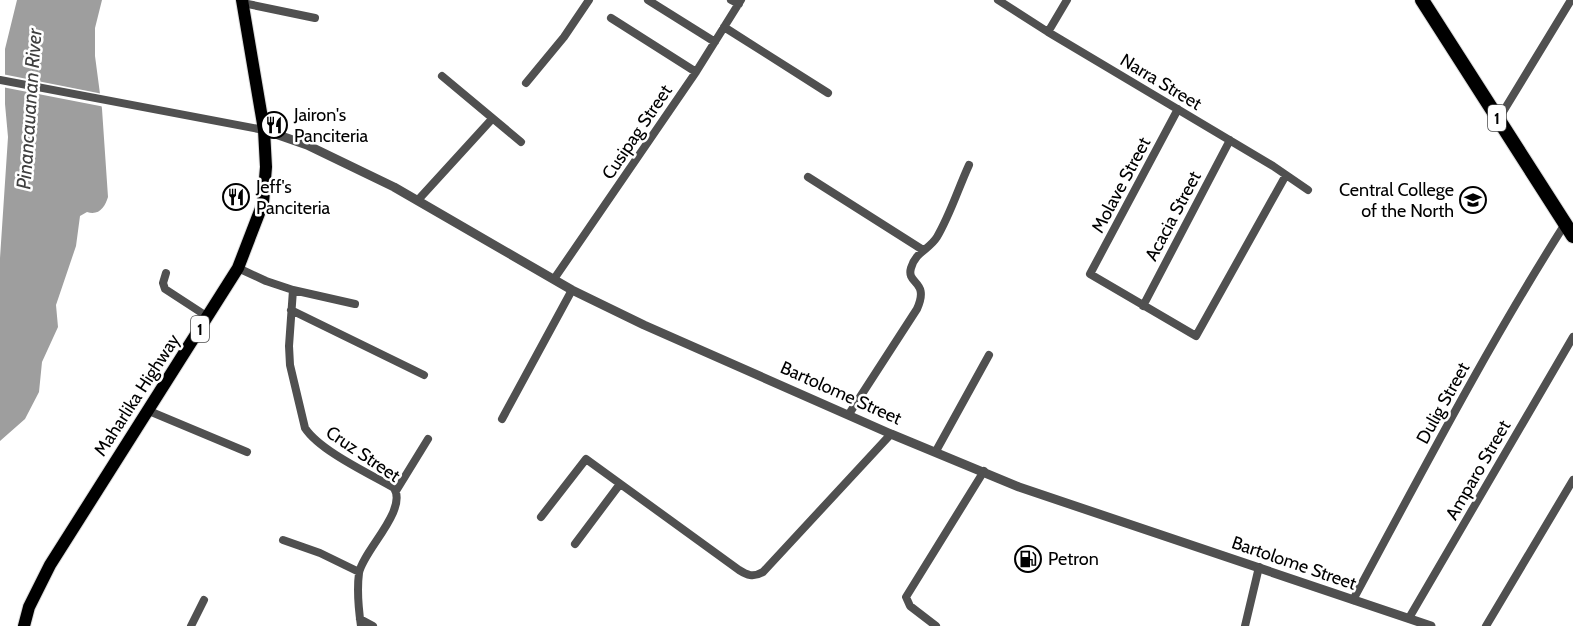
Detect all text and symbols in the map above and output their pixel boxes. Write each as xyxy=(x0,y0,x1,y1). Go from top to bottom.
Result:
water label: Pinancauanan River xyxy=(11,27,47,190)
street label: Narra Street xyxy=(1116,49,1206,115)
street label: Cusipag Street xyxy=(597,80,677,184)
place label: Jairon's Panciteria xyxy=(293,104,368,147)
road number: 1 xyxy=(1488,105,1506,131)
restaurant icon: Jairon's Panciteria xyxy=(259,110,289,140)
street label: Molave Street xyxy=(1087,133,1155,237)
street label: Acacia Street xyxy=(1140,167,1206,265)
place label: Jeff's Panciteria xyxy=(255,176,330,219)
place label: Central College of the North xyxy=(1339,179,1454,222)
restaurant icon: Jeff's Panciteria xyxy=(221,182,251,212)
school or university icon: Central College of the North xyxy=(1458,185,1488,215)
road number: 1 xyxy=(191,316,209,342)
street label: Maharlika Highway xyxy=(89,330,185,460)
street label: Bartolome Street xyxy=(777,356,905,430)
street label: Dulig Street xyxy=(1412,358,1474,448)
street label: Amparo Street xyxy=(1441,416,1515,524)
street label: Cruz Street xyxy=(322,421,404,487)
street label: Bartolome Street xyxy=(1229,531,1359,595)
fuel station icon: Petron xyxy=(1013,544,1043,574)
place label: Petron xyxy=(1048,548,1099,570)

